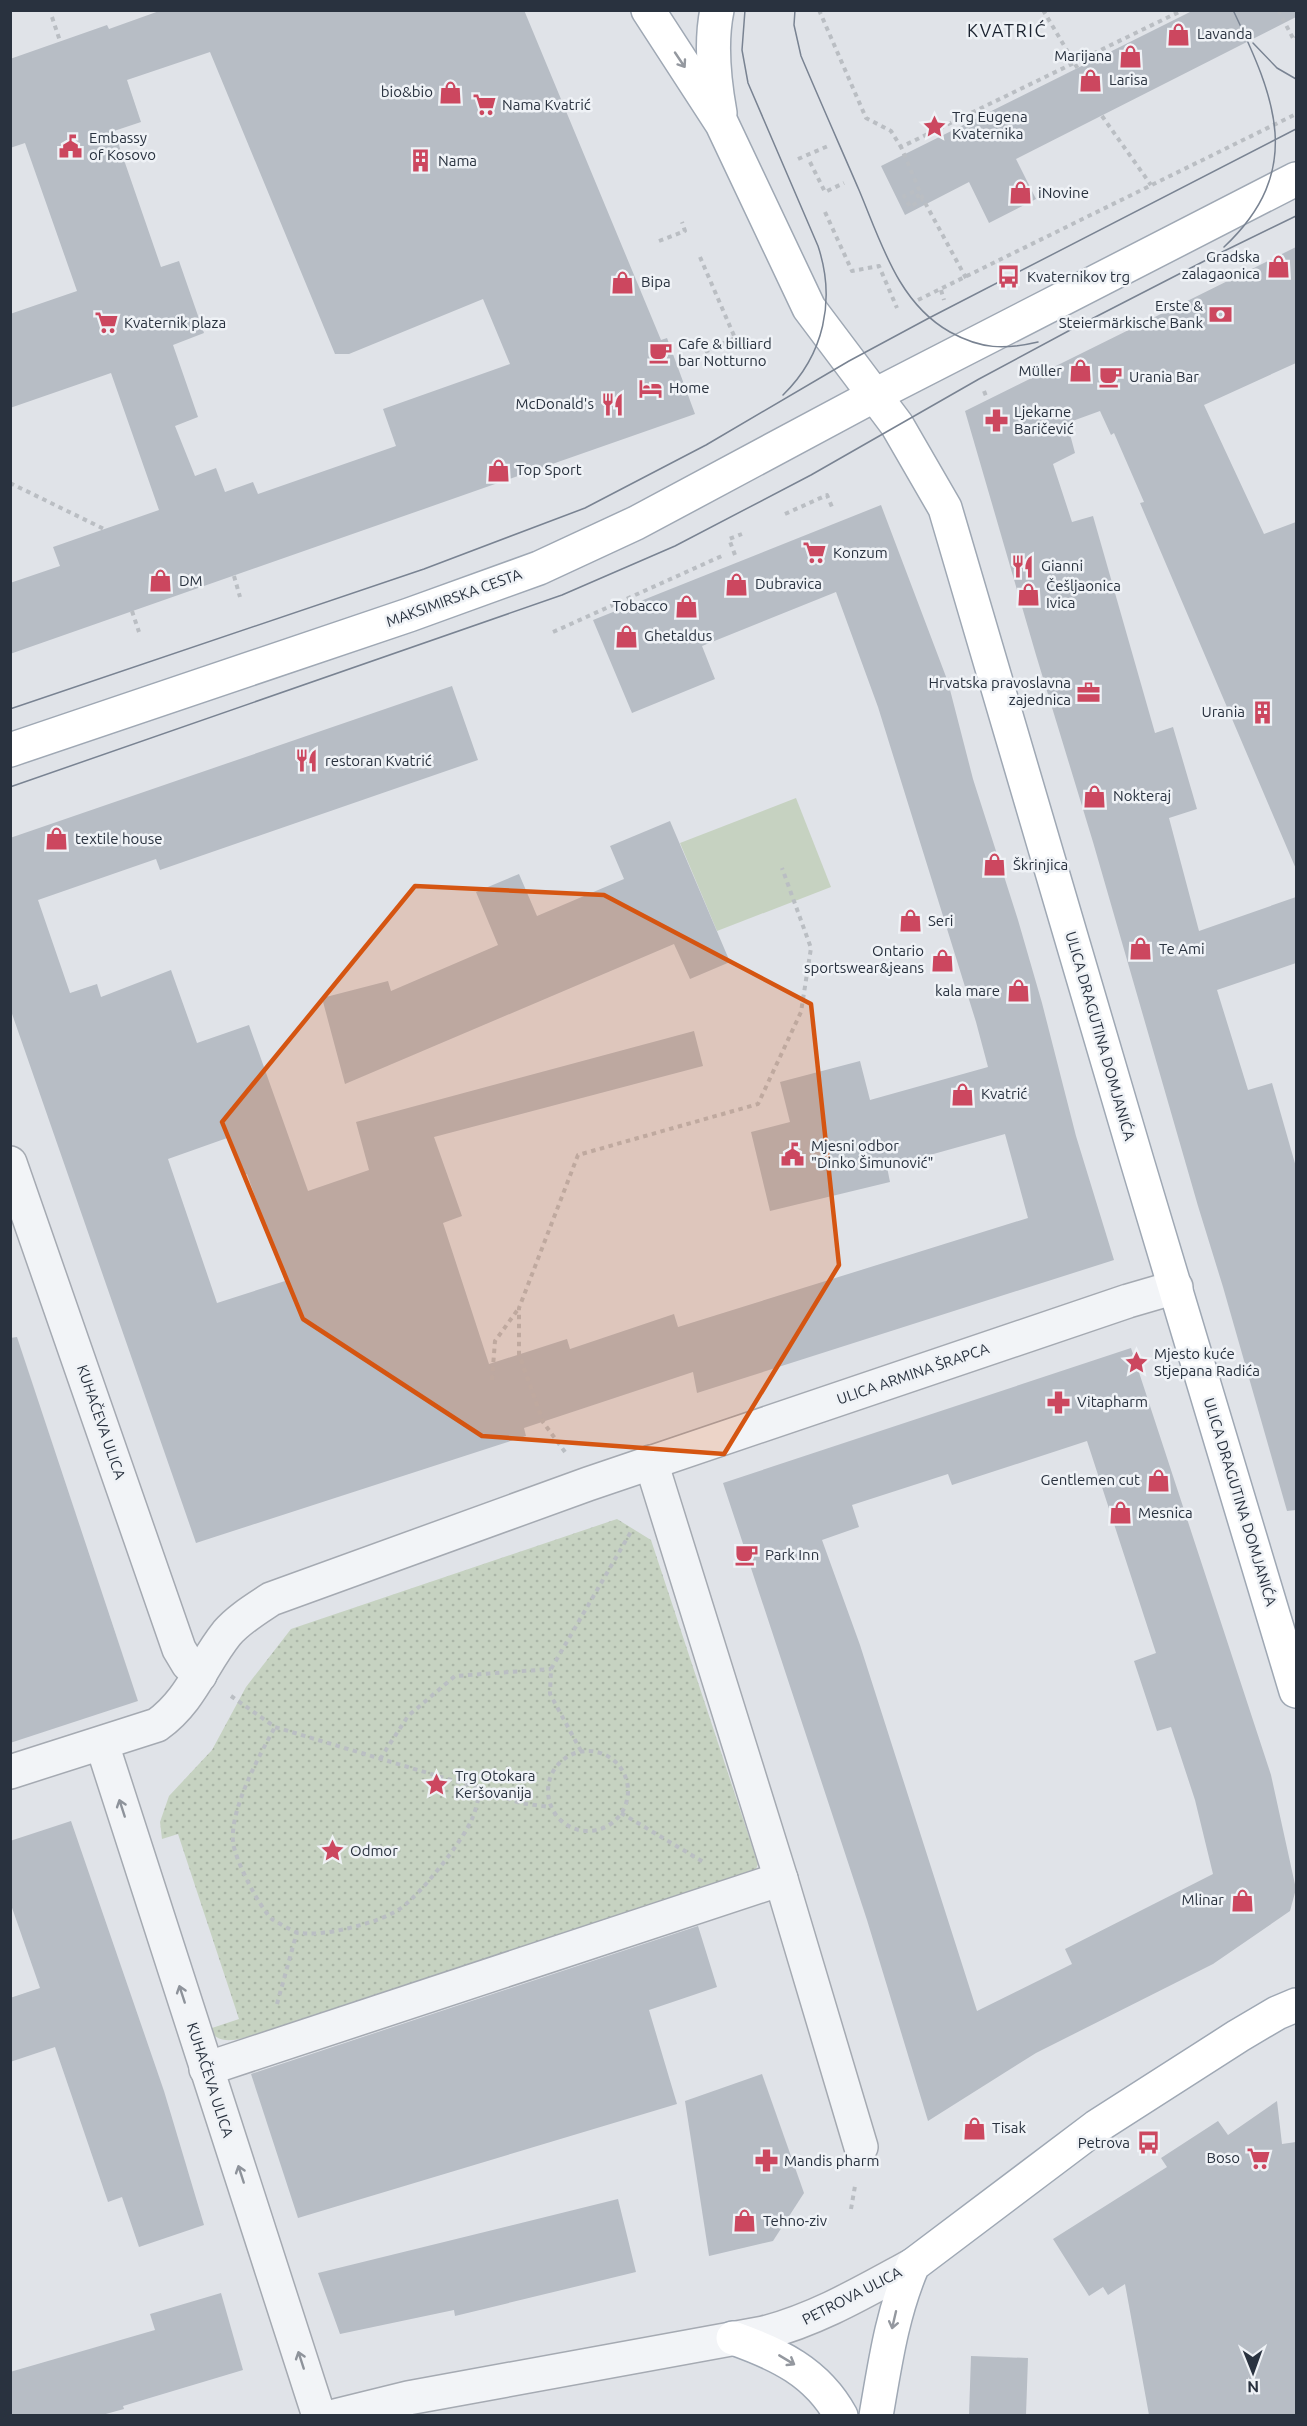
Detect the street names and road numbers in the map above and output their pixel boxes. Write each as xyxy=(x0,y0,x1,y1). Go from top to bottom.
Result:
street label: MAKSIMIRSKA CESTA xyxy=(384,565,524,630)
street label: ULICA DRAGUTINA DOMJANIĆA xyxy=(1062,929,1139,1143)
street label: ULICA ARMINA ŠRAPCA xyxy=(834,1339,991,1408)
street label: KUHAČEVA ULICA xyxy=(74,1362,129,1482)
street label: ULICA DRAGUTINA DOMJANIĆA xyxy=(1201,1396,1280,1608)
street label: KUHAČEVA ULICA xyxy=(184,2020,237,2140)
street label: PETROVA ULICA xyxy=(799,2263,905,2328)

